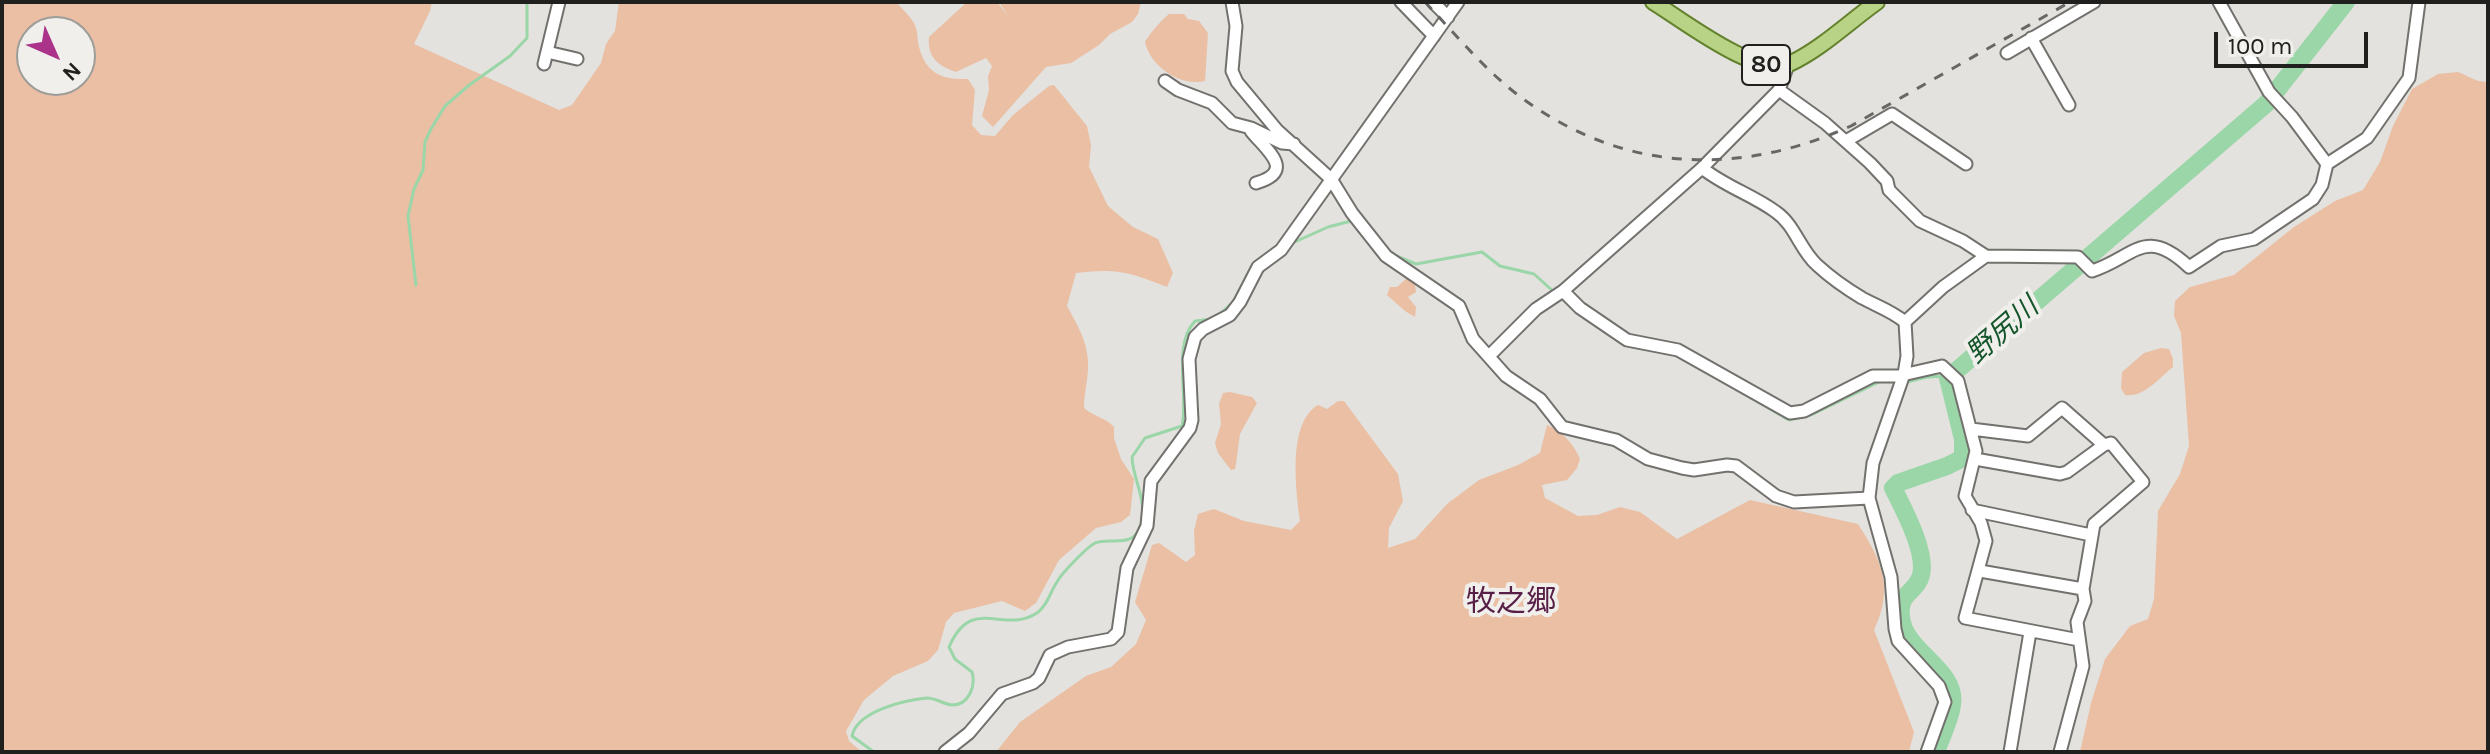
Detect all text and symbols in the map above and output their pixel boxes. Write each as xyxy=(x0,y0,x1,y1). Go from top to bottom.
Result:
north arrow xyxy=(16,16,96,96)
scale bar xyxy=(2218,16,2372,66)
text: 100 m xyxy=(2228,32,2293,60)
road number: 80 xyxy=(1742,45,1790,85)
text: N xyxy=(57,57,86,86)
water label: 野尻川 xyxy=(1960,291,2046,371)
district label: 牧之郷 xyxy=(1466,584,1556,620)

